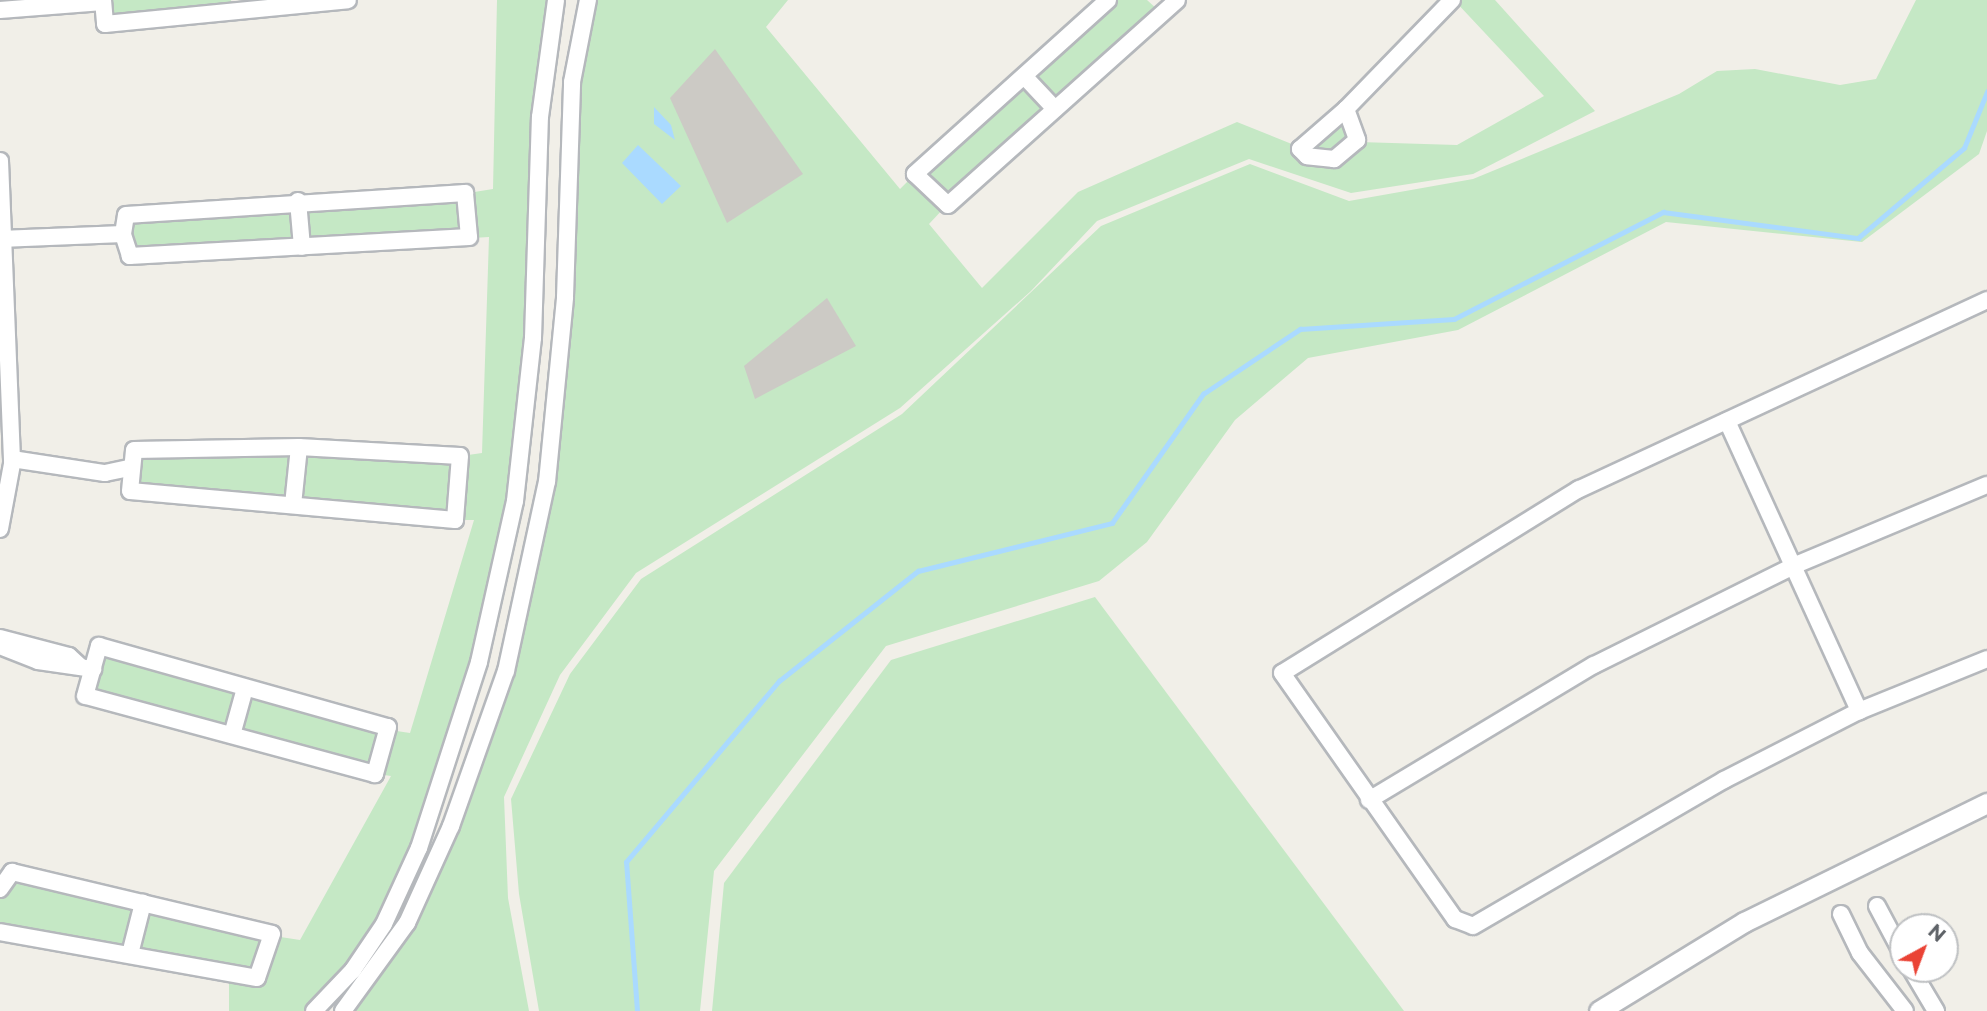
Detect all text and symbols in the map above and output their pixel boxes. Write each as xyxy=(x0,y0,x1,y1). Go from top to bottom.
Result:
north arrow xyxy=(1889,913,1959,983)
text: N xyxy=(1923,920,1950,947)

